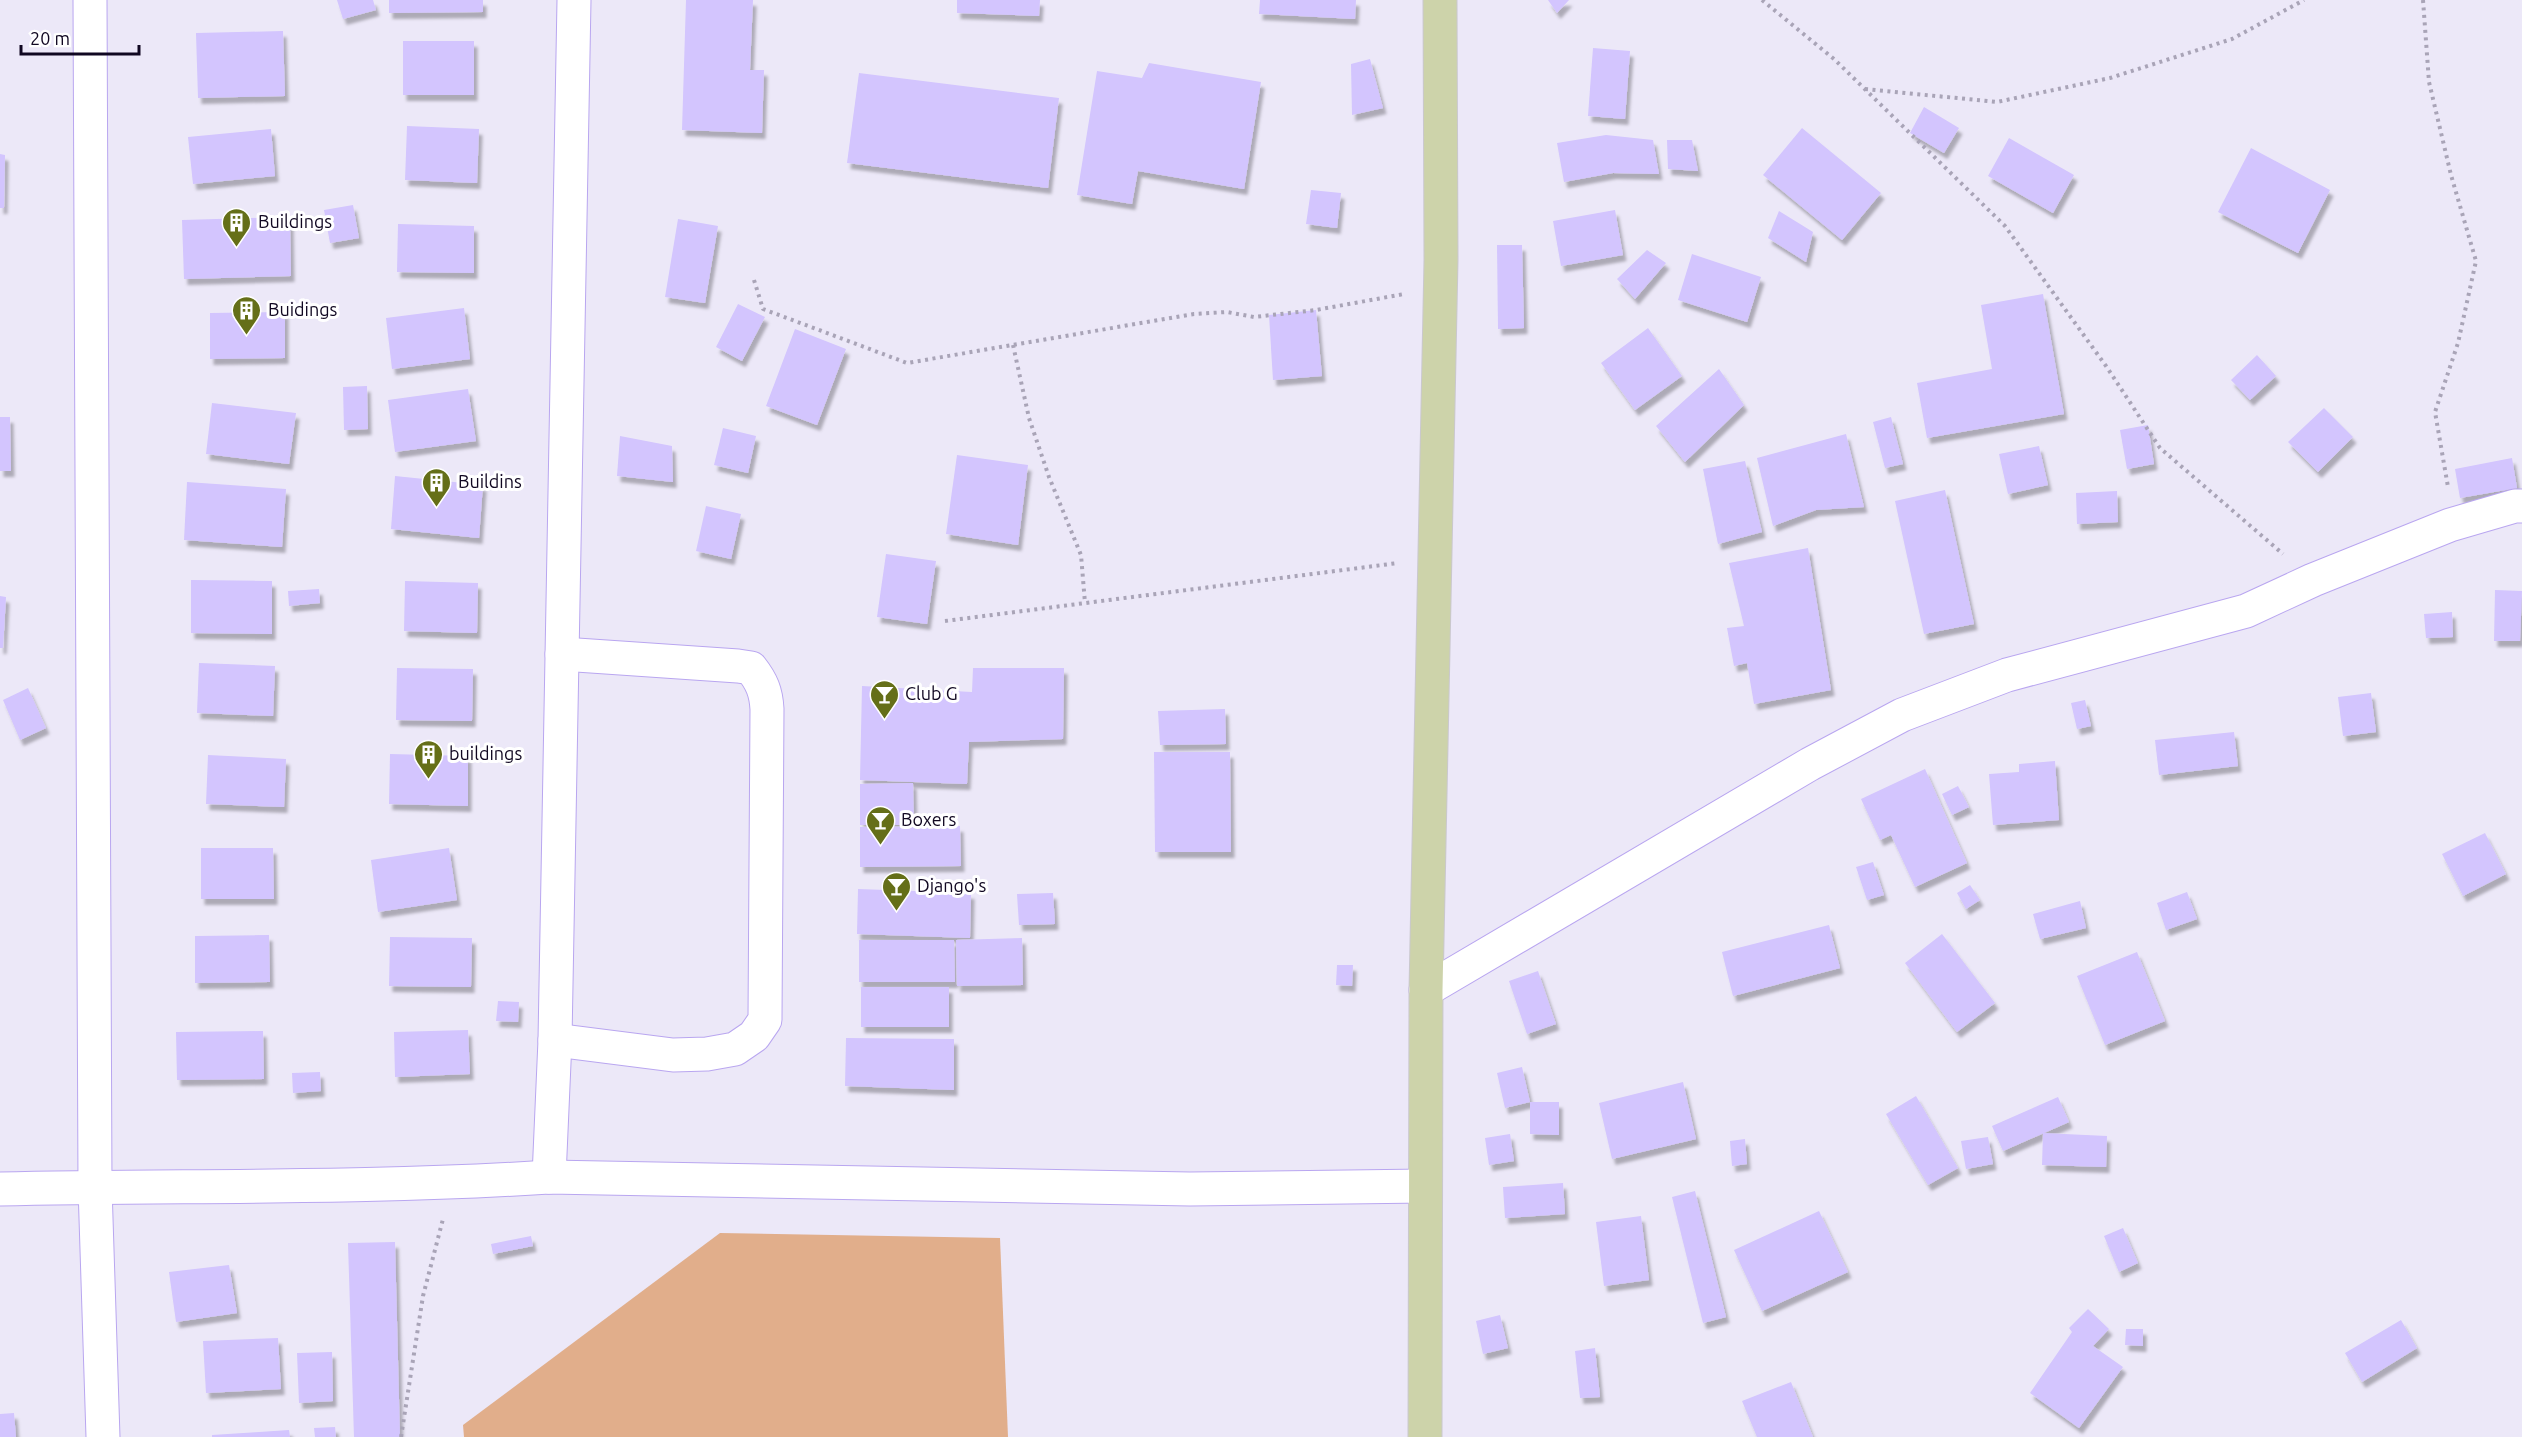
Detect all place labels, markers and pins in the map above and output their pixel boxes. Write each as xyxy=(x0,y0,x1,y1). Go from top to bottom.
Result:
building icon: Buildings xyxy=(221,206,253,248)
place label: Buildings xyxy=(258,211,332,231)
building icon: Buidings xyxy=(231,294,263,336)
place label: Buidings xyxy=(268,299,338,319)
building icon: Buildins xyxy=(421,466,453,508)
place label: Buildins xyxy=(458,471,522,491)
bar icon: Club G xyxy=(868,678,900,720)
place label: Club G xyxy=(905,683,958,703)
building icon: buildings xyxy=(412,738,444,780)
place label: buildings xyxy=(449,743,522,763)
bar icon: Boxers xyxy=(864,804,896,846)
place label: Boxers xyxy=(901,809,956,829)
bar icon: Django's xyxy=(880,870,912,912)
place label: Django's xyxy=(917,875,986,895)

